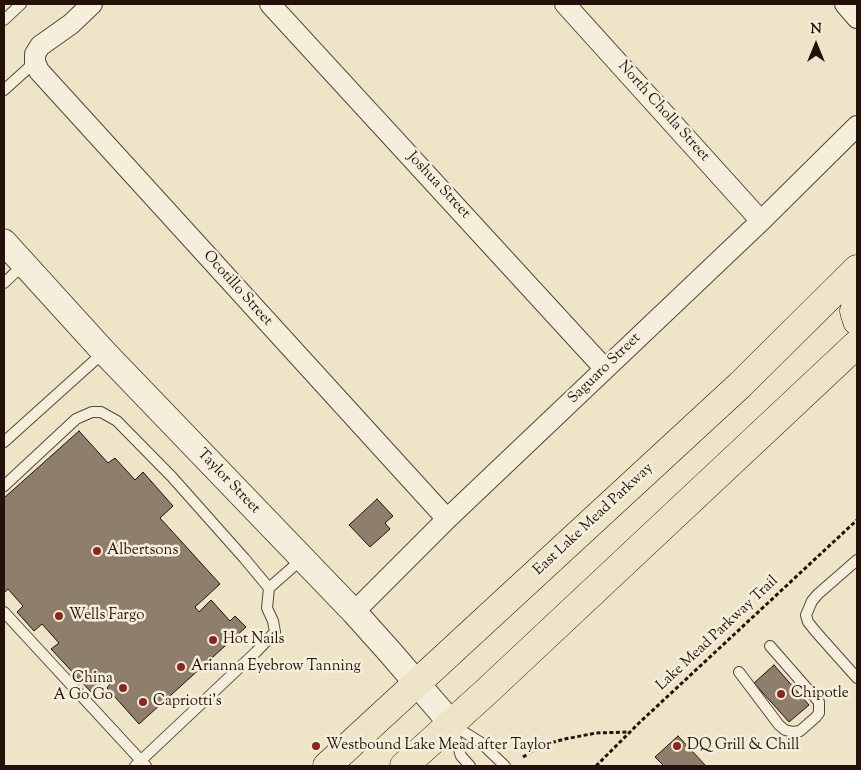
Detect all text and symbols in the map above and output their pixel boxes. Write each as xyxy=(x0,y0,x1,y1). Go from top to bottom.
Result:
north arrow xyxy=(791,20,841,70)
text: N xyxy=(810,20,822,40)
street label: North Cholla Street xyxy=(613,58,713,166)
street label: Joshua Street xyxy=(403,149,473,223)
street label: Ocotillo Street xyxy=(198,248,276,330)
street label: Saguaro Street xyxy=(565,330,645,408)
street label: Taylor Street xyxy=(193,446,263,518)
street label: East Lake Mead Parkway xyxy=(530,460,658,580)
place label: Albertsons xyxy=(107,542,178,560)
marker: Albertsons xyxy=(91,545,103,557)
street label: Lake Mead Parkway Trail xyxy=(653,573,783,695)
place label: Wells Fargo xyxy=(69,607,144,625)
marker: Wells Fargo xyxy=(53,610,65,622)
place label: Hot Nails xyxy=(223,631,284,649)
marker: Hot Nails xyxy=(207,634,219,646)
place label: Arianna Eyebrow Tanning xyxy=(191,658,361,676)
marker: Arianna Eyebrow Tanning xyxy=(175,661,187,673)
place label: China A Go Go xyxy=(53,670,113,705)
marker: China A Go Go xyxy=(117,682,129,694)
place label: Chipotle xyxy=(791,685,849,703)
marker: Chipotle xyxy=(775,688,787,700)
place label: Capriotti's xyxy=(153,693,222,711)
marker: Capriotti's xyxy=(137,696,149,708)
place label: Westbound Lake Mead after Taylor xyxy=(326,737,552,755)
place label: DQ Grill & Chill xyxy=(687,737,799,755)
marker: Westbound Lake Mead after Taylor xyxy=(310,740,322,752)
marker: DQ Grill & Chill xyxy=(671,740,683,752)

